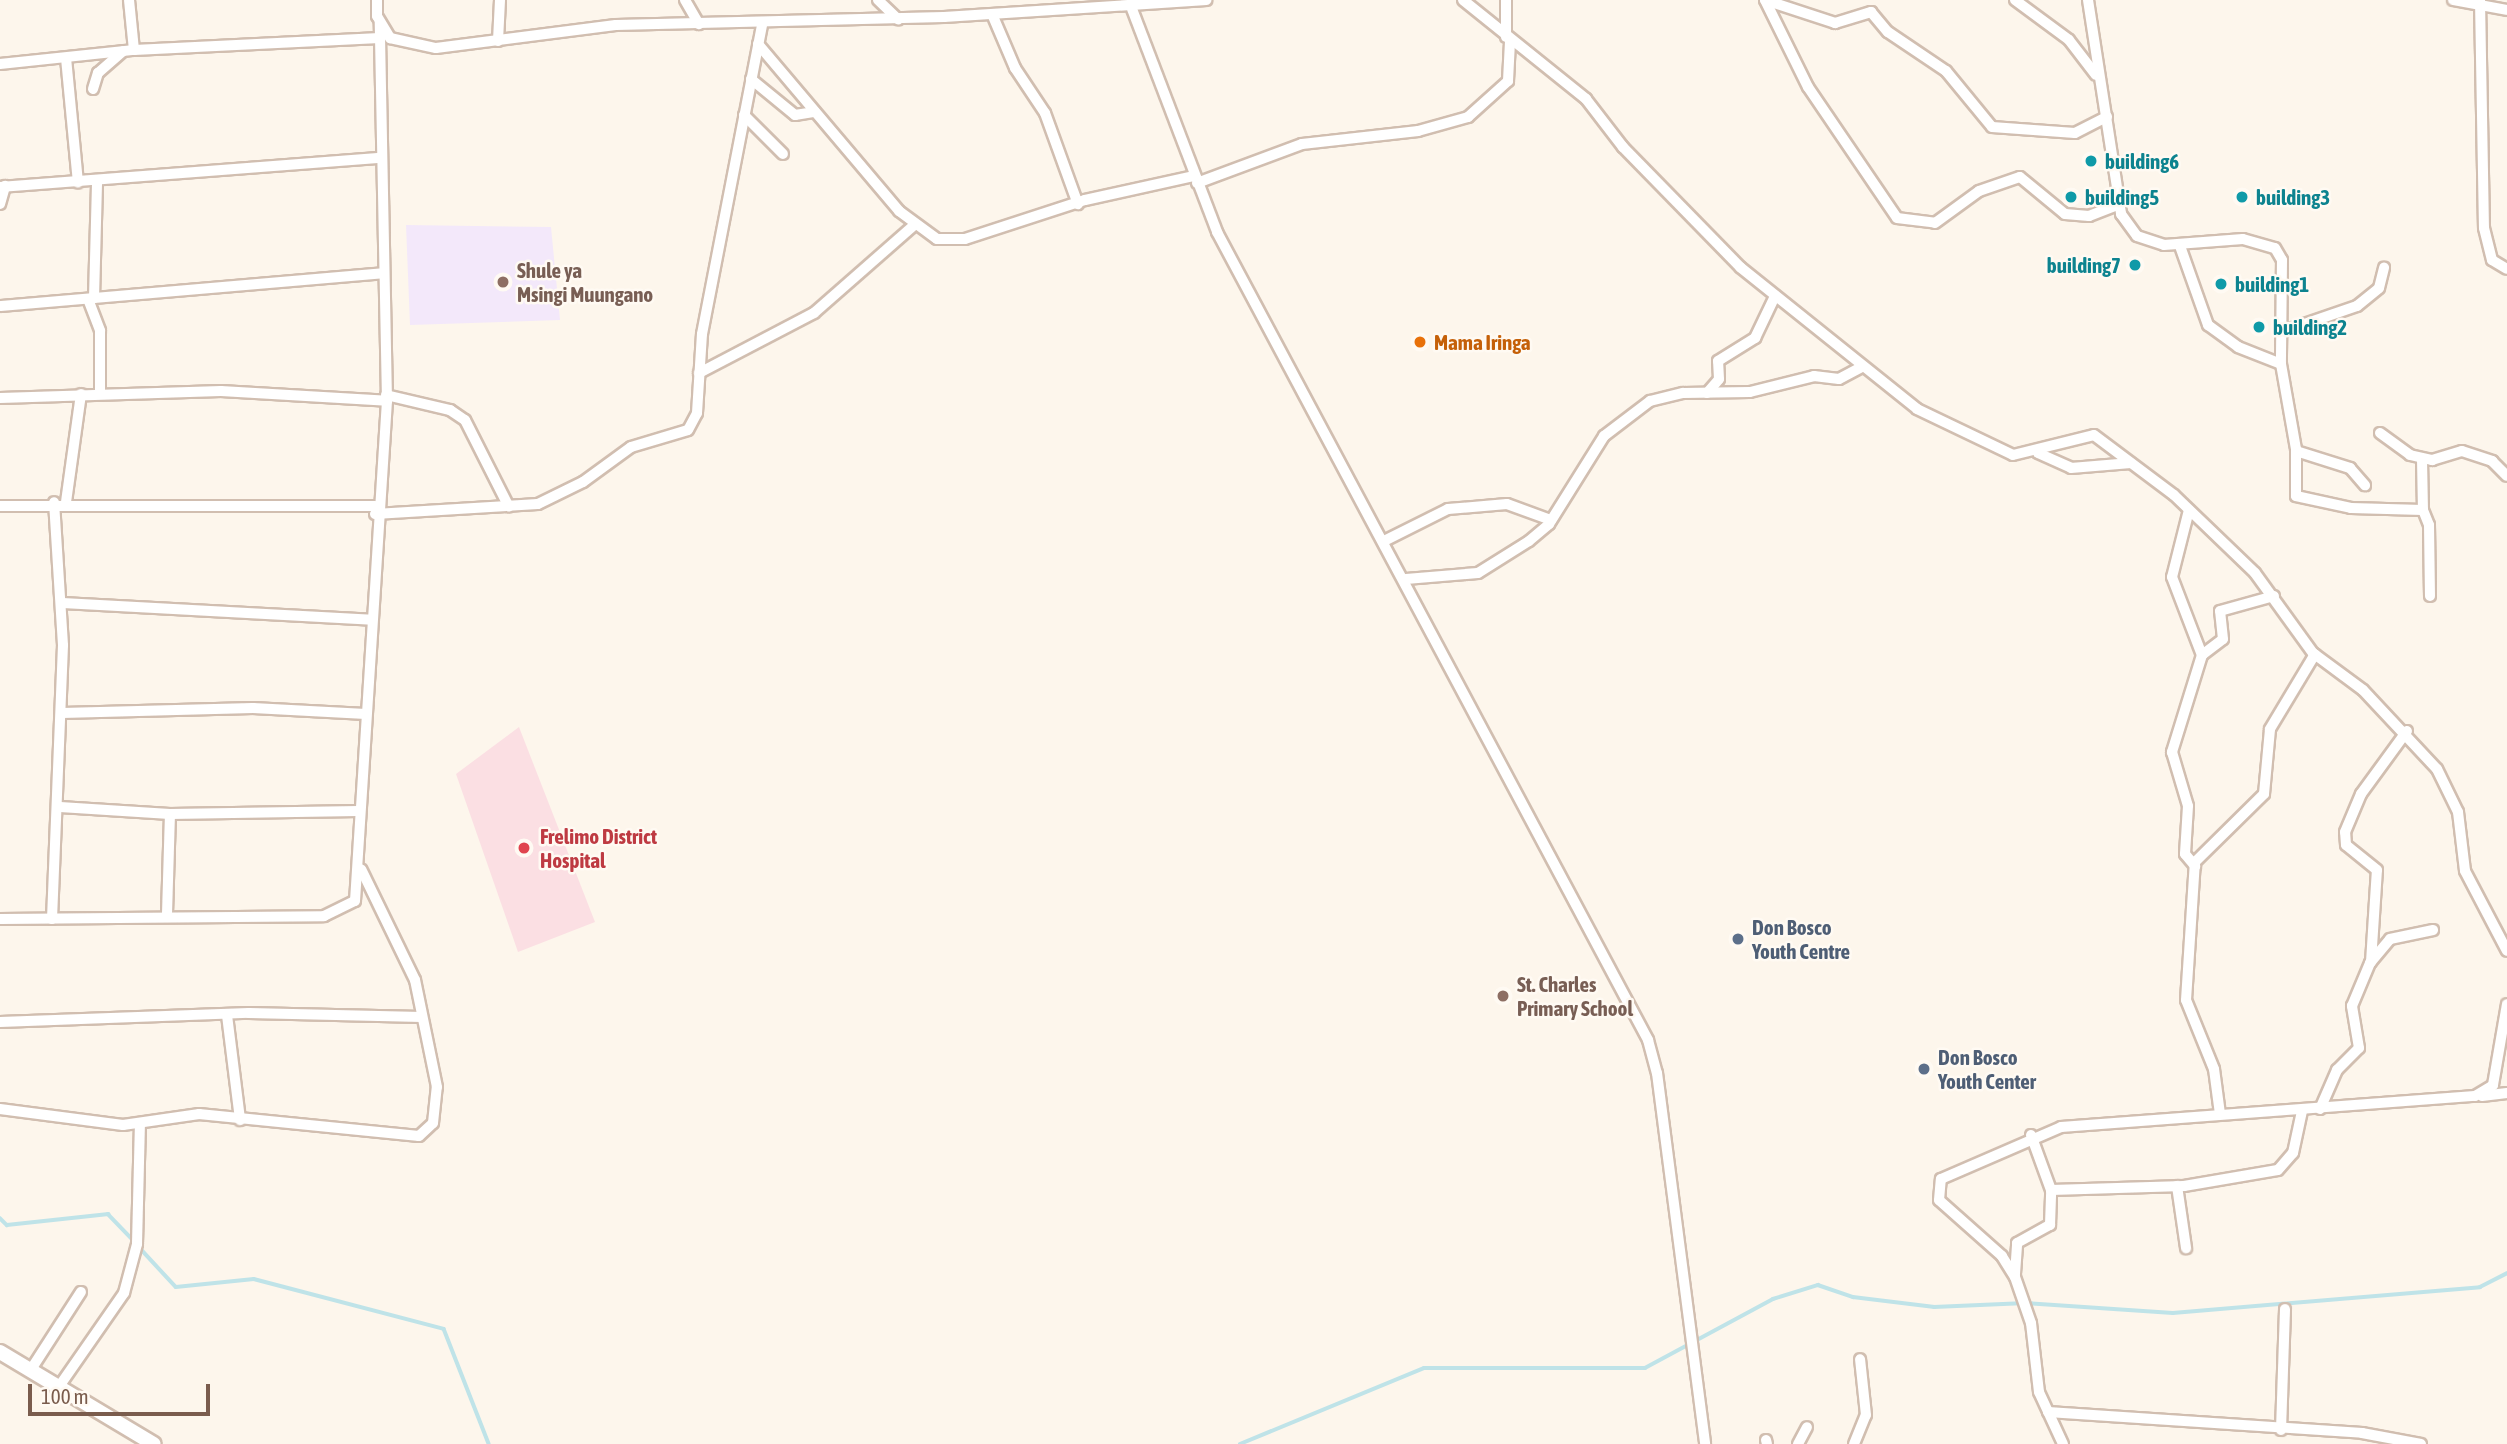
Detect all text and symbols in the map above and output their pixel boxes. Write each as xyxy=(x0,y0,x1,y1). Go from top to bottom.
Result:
place label: building6 xyxy=(2105,148,2179,174)
marker: building6 xyxy=(2083,153,2099,169)
place label: building5 xyxy=(2085,184,2159,210)
place label: building3 xyxy=(2256,184,2330,210)
marker: building5 xyxy=(2063,189,2079,205)
marker: building3 xyxy=(2234,189,2250,205)
place label: building7 xyxy=(2047,252,2121,278)
place label: Shule ya Msingi Muungano xyxy=(517,257,653,307)
marker: building7 xyxy=(2127,257,2143,273)
place label: building1 xyxy=(2235,271,2309,297)
marker: Shule ya Msingi Muungano xyxy=(495,274,511,290)
marker: building1 xyxy=(2213,276,2229,292)
place label: building2 xyxy=(2273,314,2347,340)
marker: building2 xyxy=(2251,319,2267,335)
place label: Mama Iringa xyxy=(1434,329,1531,355)
marker: Mama Iringa xyxy=(1412,334,1428,350)
place label: Frelimo District Hospital xyxy=(540,823,657,873)
marker: Frelimo District Hospital xyxy=(514,838,534,858)
place label: Don Bosco Youth Centre xyxy=(1752,914,1850,964)
marker: Don Bosco Youth Centre xyxy=(1730,931,1746,947)
place label: St. Charles Primary School xyxy=(1517,971,1633,1021)
marker: St. Charles Primary School xyxy=(1495,988,1511,1004)
place label: Don Bosco Youth Center xyxy=(1938,1044,2036,1094)
marker: Don Bosco Youth Center xyxy=(1916,1061,1932,1077)
scale bar xyxy=(32,1370,214,1414)
text: 100 m xyxy=(41,1384,89,1408)

